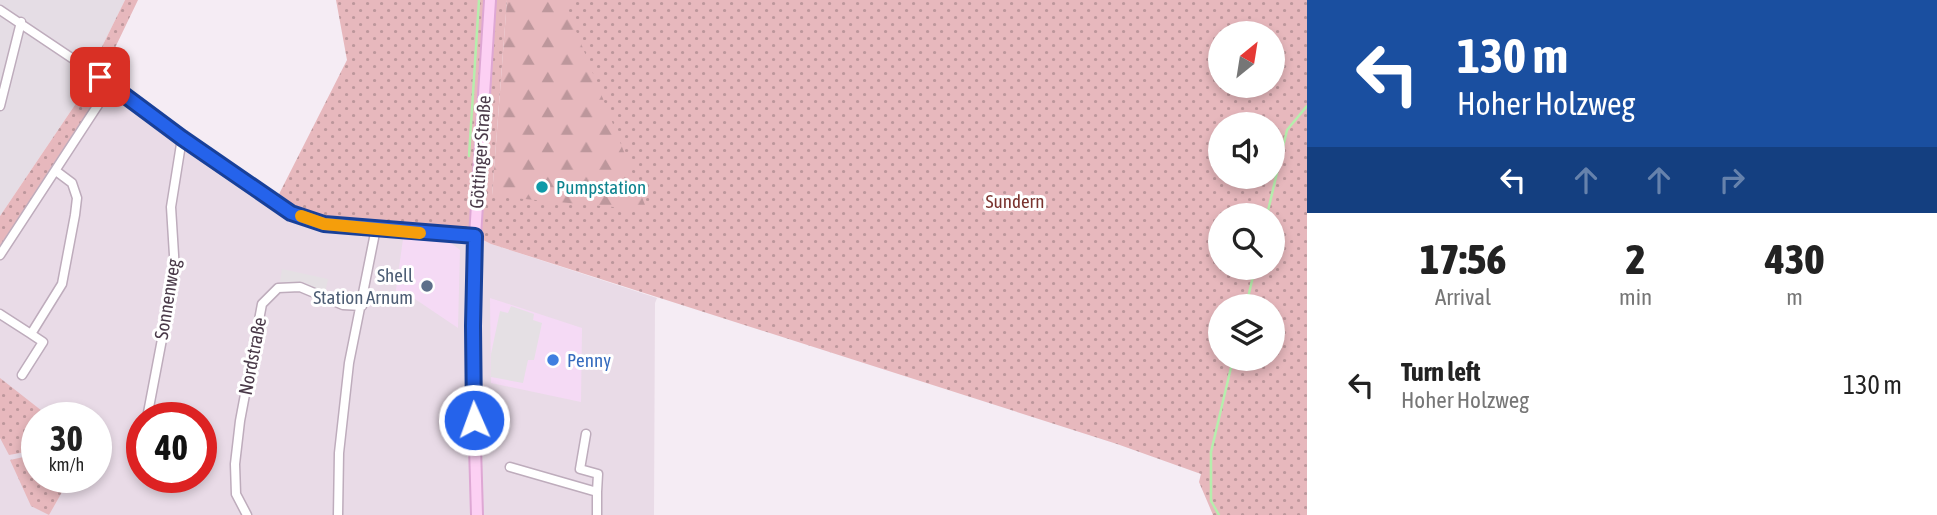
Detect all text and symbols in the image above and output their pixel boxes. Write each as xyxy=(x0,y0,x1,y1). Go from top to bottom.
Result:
north arrow xyxy=(1208,21,1284,98)
map controls xyxy=(1208,21,1285,371)
text: 130 m xyxy=(1457,27,1568,83)
icon: left xyxy=(1342,28,1433,119)
pin xyxy=(70,47,130,107)
icon: arrive xyxy=(81,58,119,96)
text: Hoher Holzweg xyxy=(1457,85,1635,122)
street label: Göttinger Straße xyxy=(465,95,495,209)
button: sound xyxy=(1208,112,1285,189)
icon: left xyxy=(1494,161,1532,199)
icon: ahead xyxy=(1567,161,1605,199)
icon: ahead xyxy=(1640,161,1678,199)
icon: right xyxy=(1713,161,1751,199)
place label: Pumpstation xyxy=(556,176,646,198)
marker: Pumpstation xyxy=(534,179,550,195)
park label: Sundern xyxy=(986,190,1044,212)
button: search xyxy=(1208,203,1285,280)
text: 17:56 xyxy=(1420,235,1506,283)
text: 2 xyxy=(1626,235,1645,283)
text: 430 xyxy=(1765,235,1824,283)
street label: Sonnenweg xyxy=(150,256,184,341)
place label: Shell Station Arnum xyxy=(313,264,413,308)
marker: Shell Station Arnum xyxy=(419,278,435,294)
text: Arrival xyxy=(1435,284,1491,310)
text: min xyxy=(1619,284,1652,310)
text: m xyxy=(1786,284,1803,310)
button: layers xyxy=(1208,294,1285,371)
street label: Nordstraße xyxy=(234,315,270,397)
place label: Penny xyxy=(567,349,611,371)
marker: Penny xyxy=(545,352,561,368)
text: Turn left xyxy=(1401,357,1481,387)
icon: left xyxy=(1342,366,1380,404)
text: 130 m xyxy=(1843,370,1902,400)
position arrow xyxy=(437,383,511,457)
text: Hoher Holzweg xyxy=(1401,387,1529,413)
speed limit sign: 40 xyxy=(126,402,217,493)
text: 30 xyxy=(50,418,83,458)
text: km/h xyxy=(49,454,84,475)

